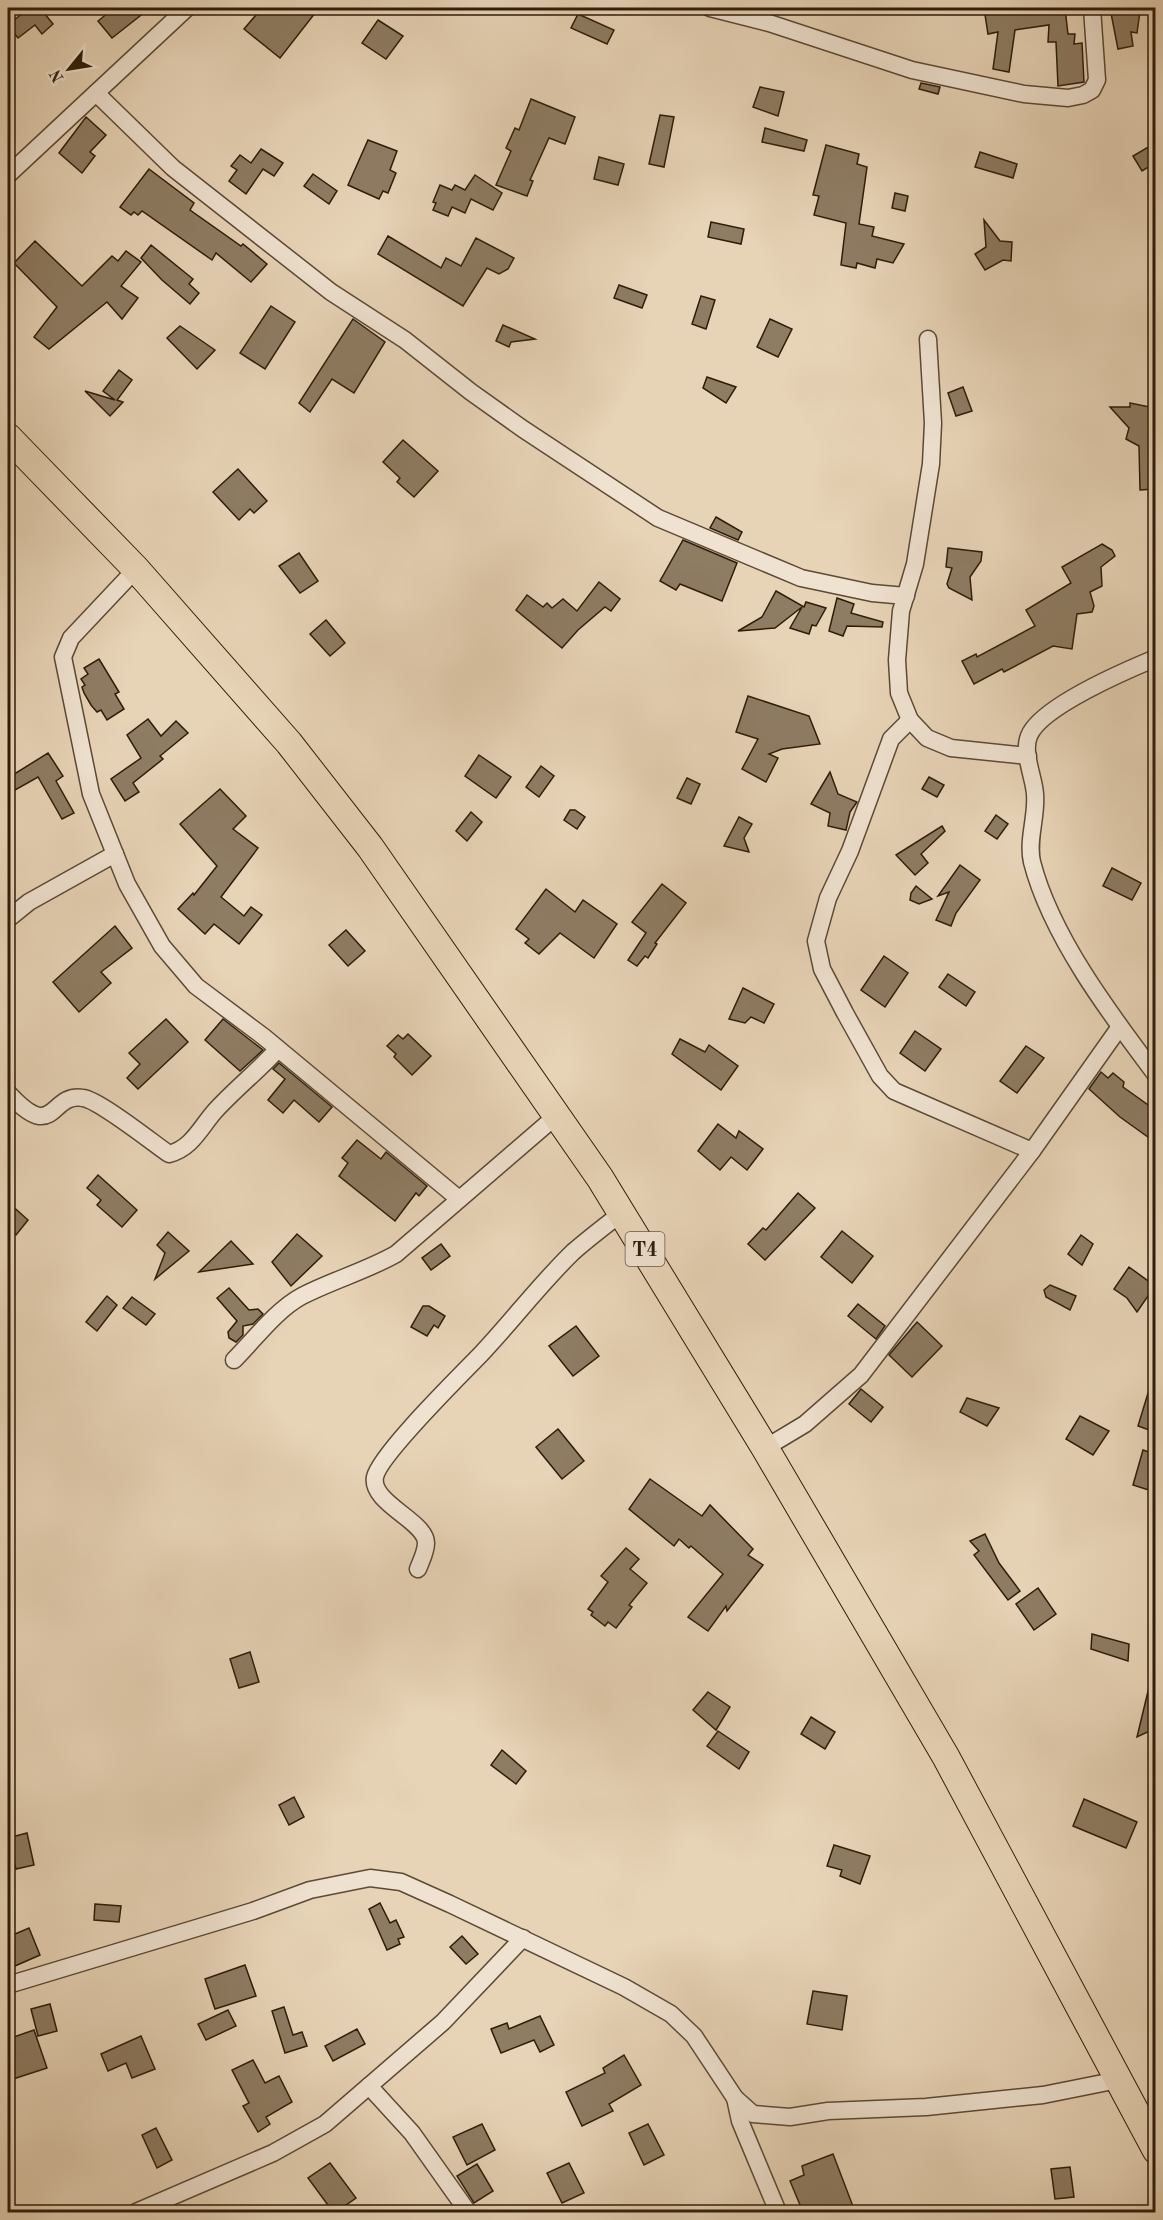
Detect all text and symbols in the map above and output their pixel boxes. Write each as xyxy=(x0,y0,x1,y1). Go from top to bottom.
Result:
north arrow xyxy=(39,39,99,99)
text: N xyxy=(47,66,68,85)
road number: T4 xyxy=(626,1232,664,1266)

